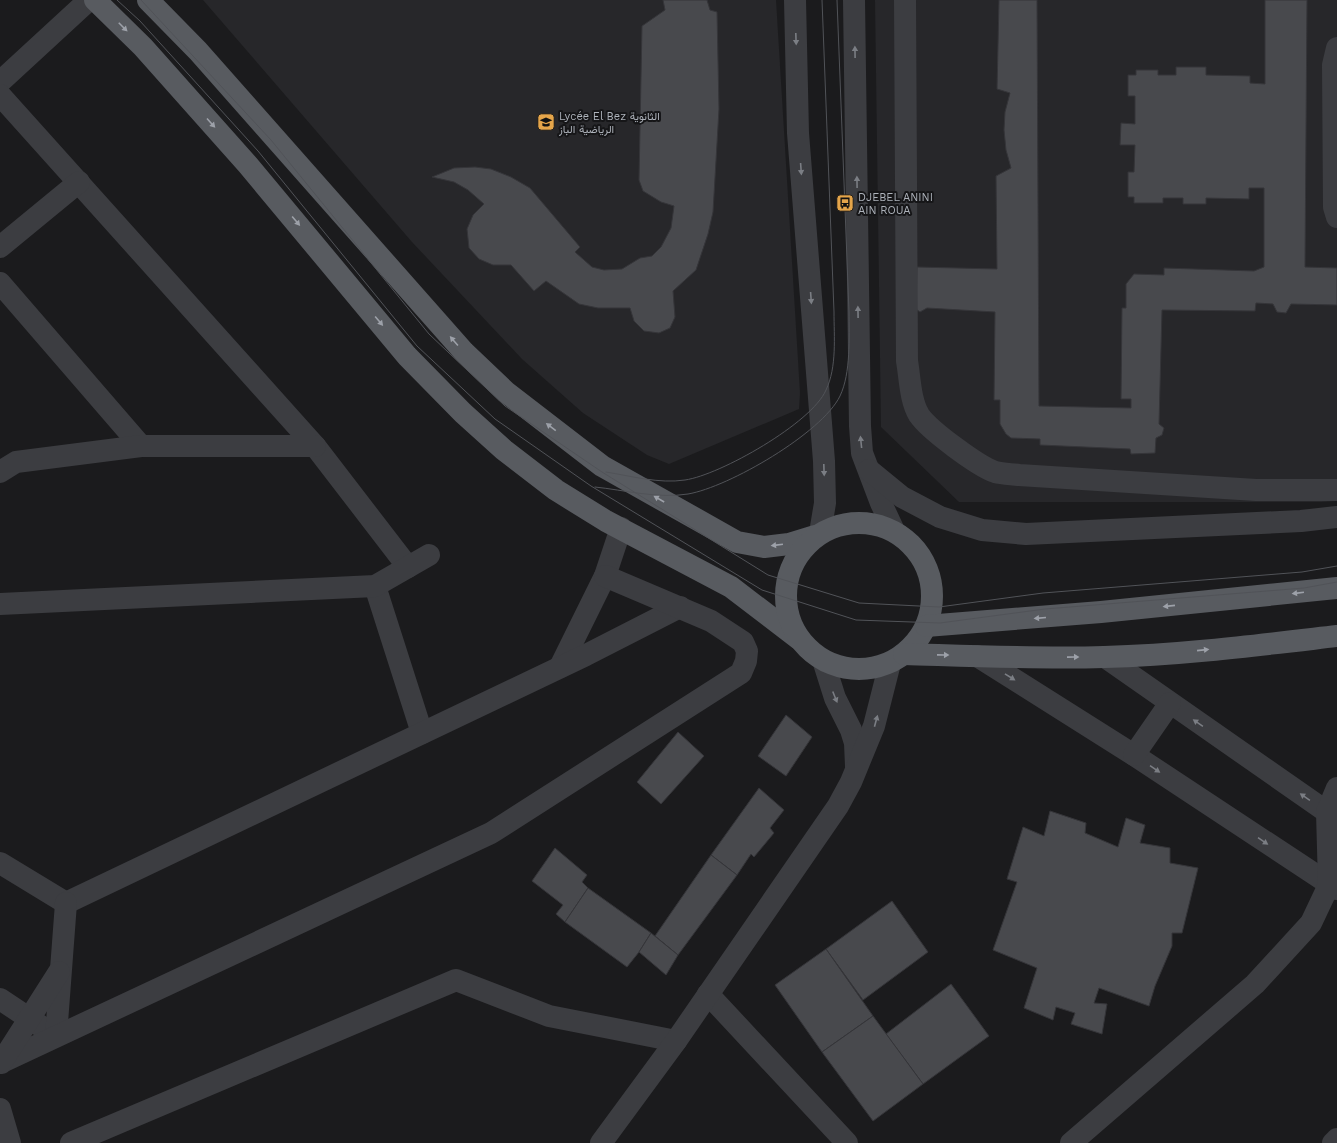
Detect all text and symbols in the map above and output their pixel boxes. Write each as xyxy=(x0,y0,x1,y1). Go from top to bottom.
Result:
one-way arrow xyxy=(118,23,128,32)
one-way arrow xyxy=(793,33,799,46)
one-way arrow xyxy=(852,45,858,58)
place label: Lycée El Bez الثانوية الرياضية الباز xyxy=(558,110,660,136)
school or university icon: Lycée El Bez الثانوية الرياضية الباز xyxy=(536,112,556,132)
one-way arrow xyxy=(206,118,215,128)
one-way arrow xyxy=(798,163,805,175)
one-way arrow xyxy=(854,175,860,188)
place label: DJEBEL ANINI AIN ROUA xyxy=(858,191,933,217)
bus stop icon: DJEBEL ANINI AIN ROUA xyxy=(835,193,855,213)
one-way arrow xyxy=(291,216,300,227)
one-way arrow xyxy=(808,292,815,304)
one-way arrow xyxy=(855,305,861,318)
one-way arrow xyxy=(374,316,383,327)
one-way arrow xyxy=(449,336,458,346)
one-way arrow xyxy=(545,423,556,431)
one-way arrow xyxy=(858,436,865,448)
one-way arrow xyxy=(821,464,827,477)
one-way arrow xyxy=(653,495,665,502)
one-way arrow xyxy=(771,542,783,549)
one-way arrow xyxy=(1292,590,1304,596)
one-way arrow xyxy=(1163,602,1175,609)
one-way arrow xyxy=(1033,614,1046,621)
one-way arrow xyxy=(1197,647,1209,653)
one-way arrow xyxy=(937,652,950,658)
one-way arrow xyxy=(1067,654,1080,660)
one-way arrow xyxy=(1005,673,1015,681)
one-way arrow xyxy=(832,691,838,702)
one-way arrow xyxy=(873,714,879,727)
one-way arrow xyxy=(1193,719,1203,727)
one-way arrow xyxy=(1150,765,1160,773)
one-way arrow xyxy=(1300,793,1310,801)
one-way arrow xyxy=(1258,838,1269,845)

